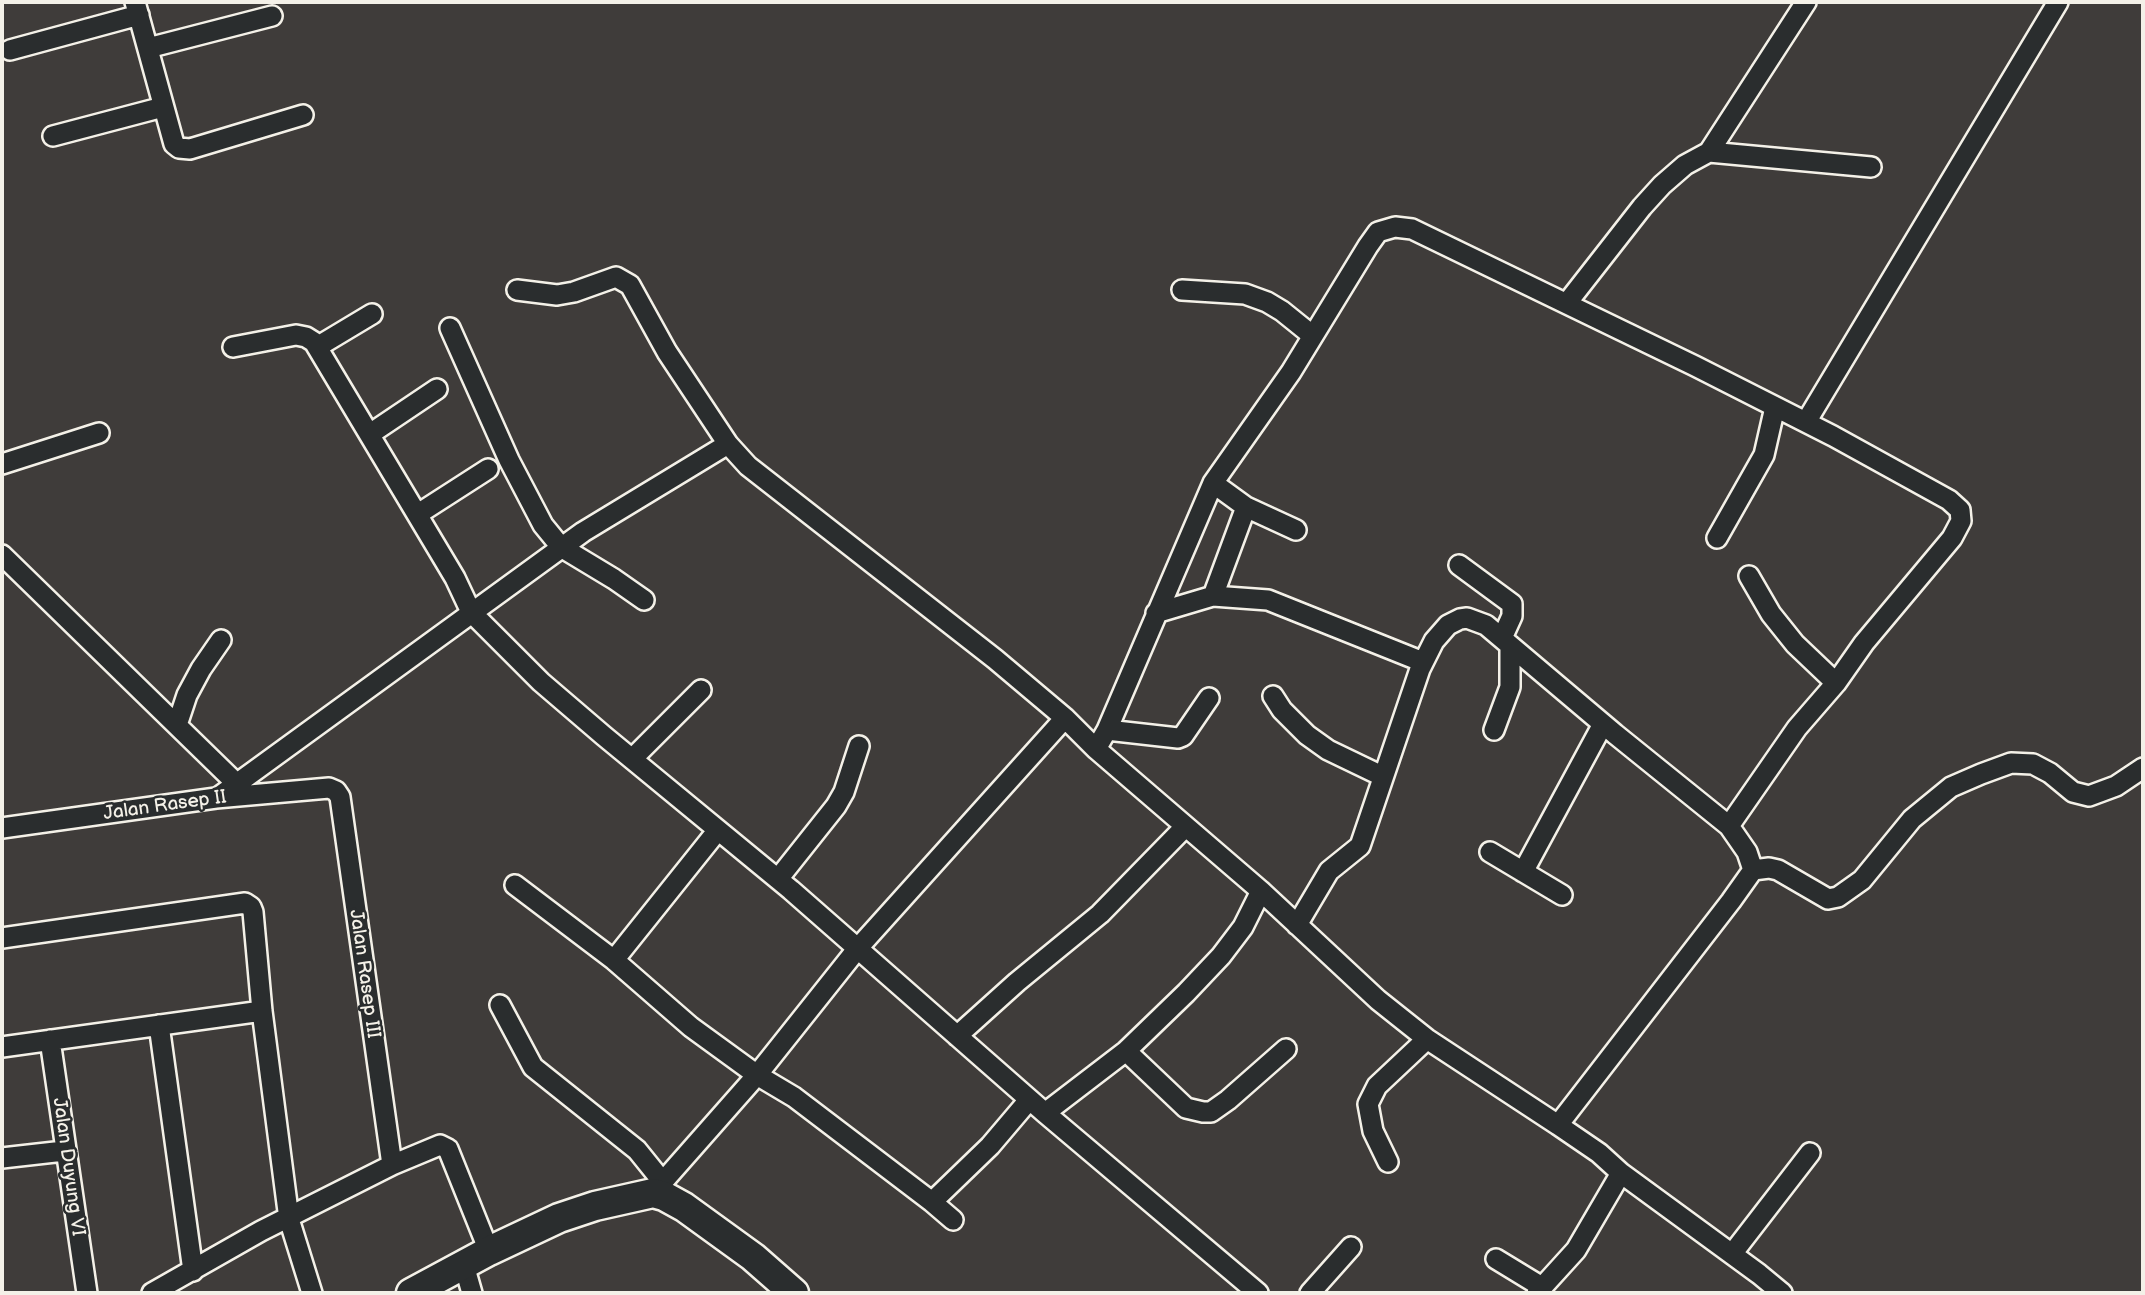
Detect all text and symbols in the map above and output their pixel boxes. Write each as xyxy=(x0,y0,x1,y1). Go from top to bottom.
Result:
street label: Jalan Rasep II xyxy=(102,786,228,826)
street label: Jalan Rasep III xyxy=(344,908,384,1040)
street label: Jalan Duyung VI xyxy=(47,1097,89,1237)

